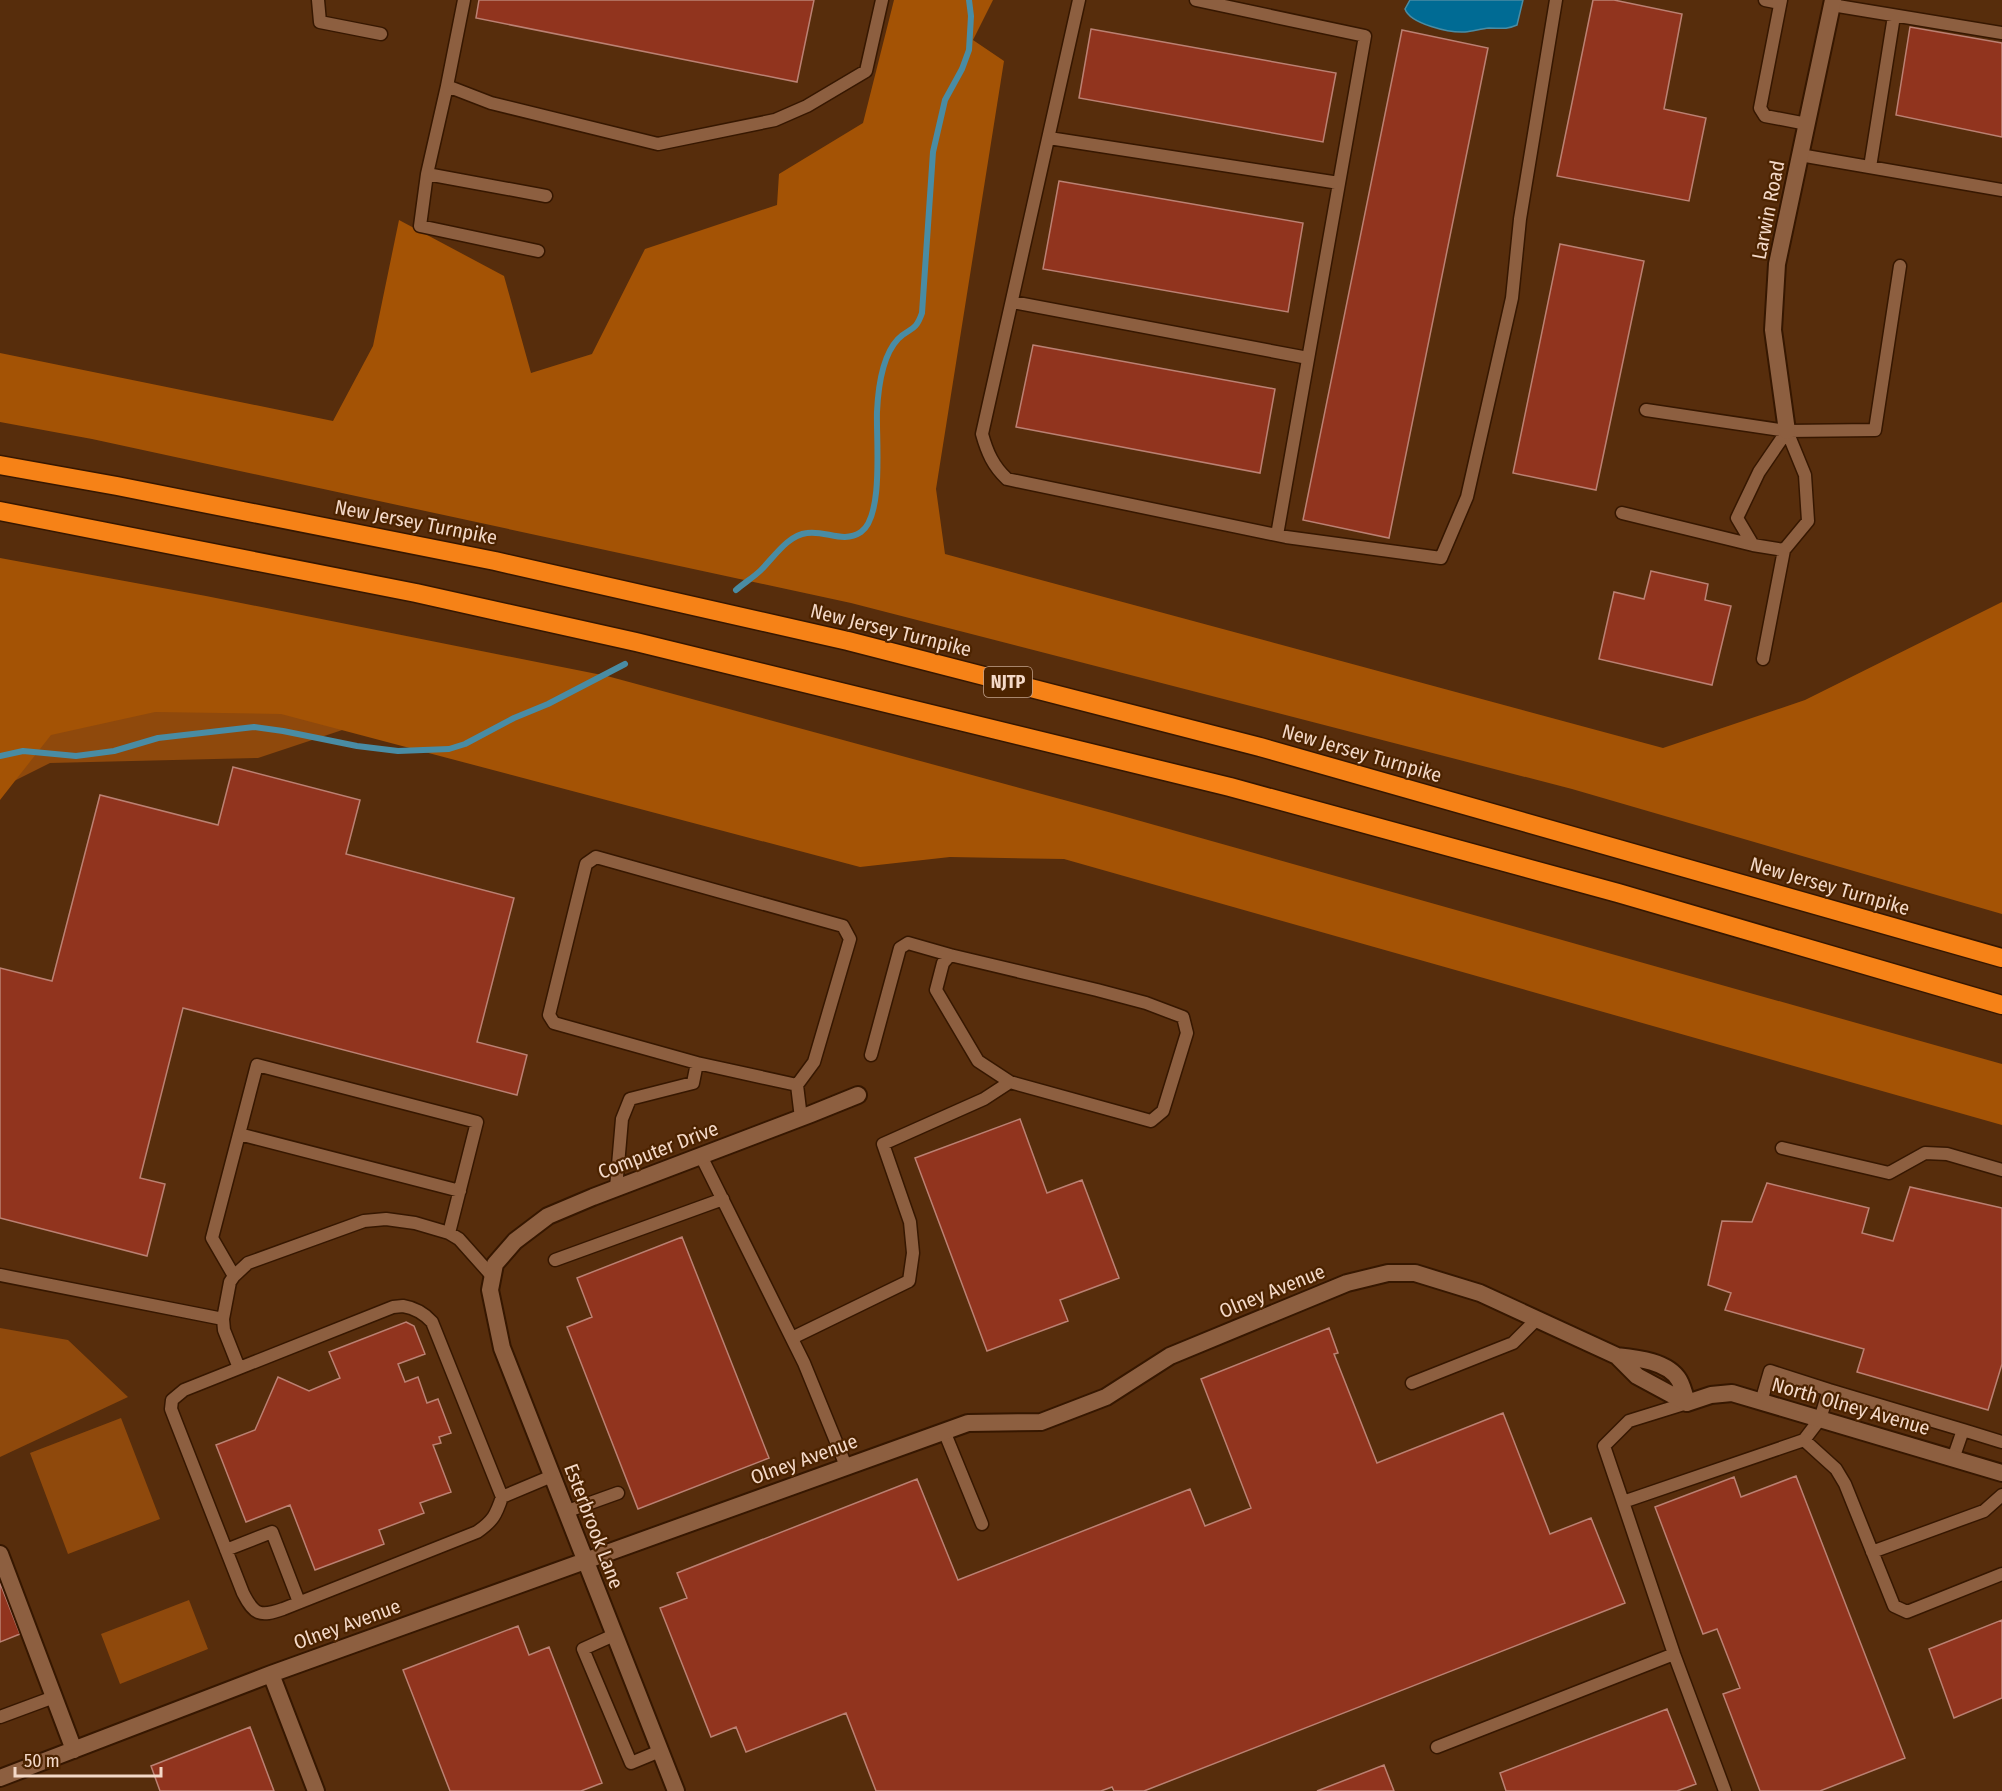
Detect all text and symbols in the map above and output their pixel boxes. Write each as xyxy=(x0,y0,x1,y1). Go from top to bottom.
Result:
street label: Larwin Road xyxy=(1747,158,1789,262)
street label: New Jersey Turnpike xyxy=(333,494,499,550)
street label: New Jersey Turnpike xyxy=(808,598,974,662)
road number: NJTP xyxy=(984,667,1032,697)
street label: New Jersey Turnpike xyxy=(1279,719,1445,787)
street label: New Jersey Turnpike xyxy=(1747,852,1913,920)
street label: Computer Drive xyxy=(594,1116,722,1184)
street label: Olney Avenue xyxy=(1216,1259,1328,1323)
street label: North Olney Avenue xyxy=(1769,1372,1933,1440)
street label: Olney Avenue xyxy=(747,1429,861,1489)
street label: Esterbrook Lane xyxy=(559,1460,629,1592)
street label: Olney Avenue xyxy=(290,1594,404,1654)
scale bar xyxy=(15,1740,160,1778)
text: 50 m xyxy=(24,1750,60,1772)

